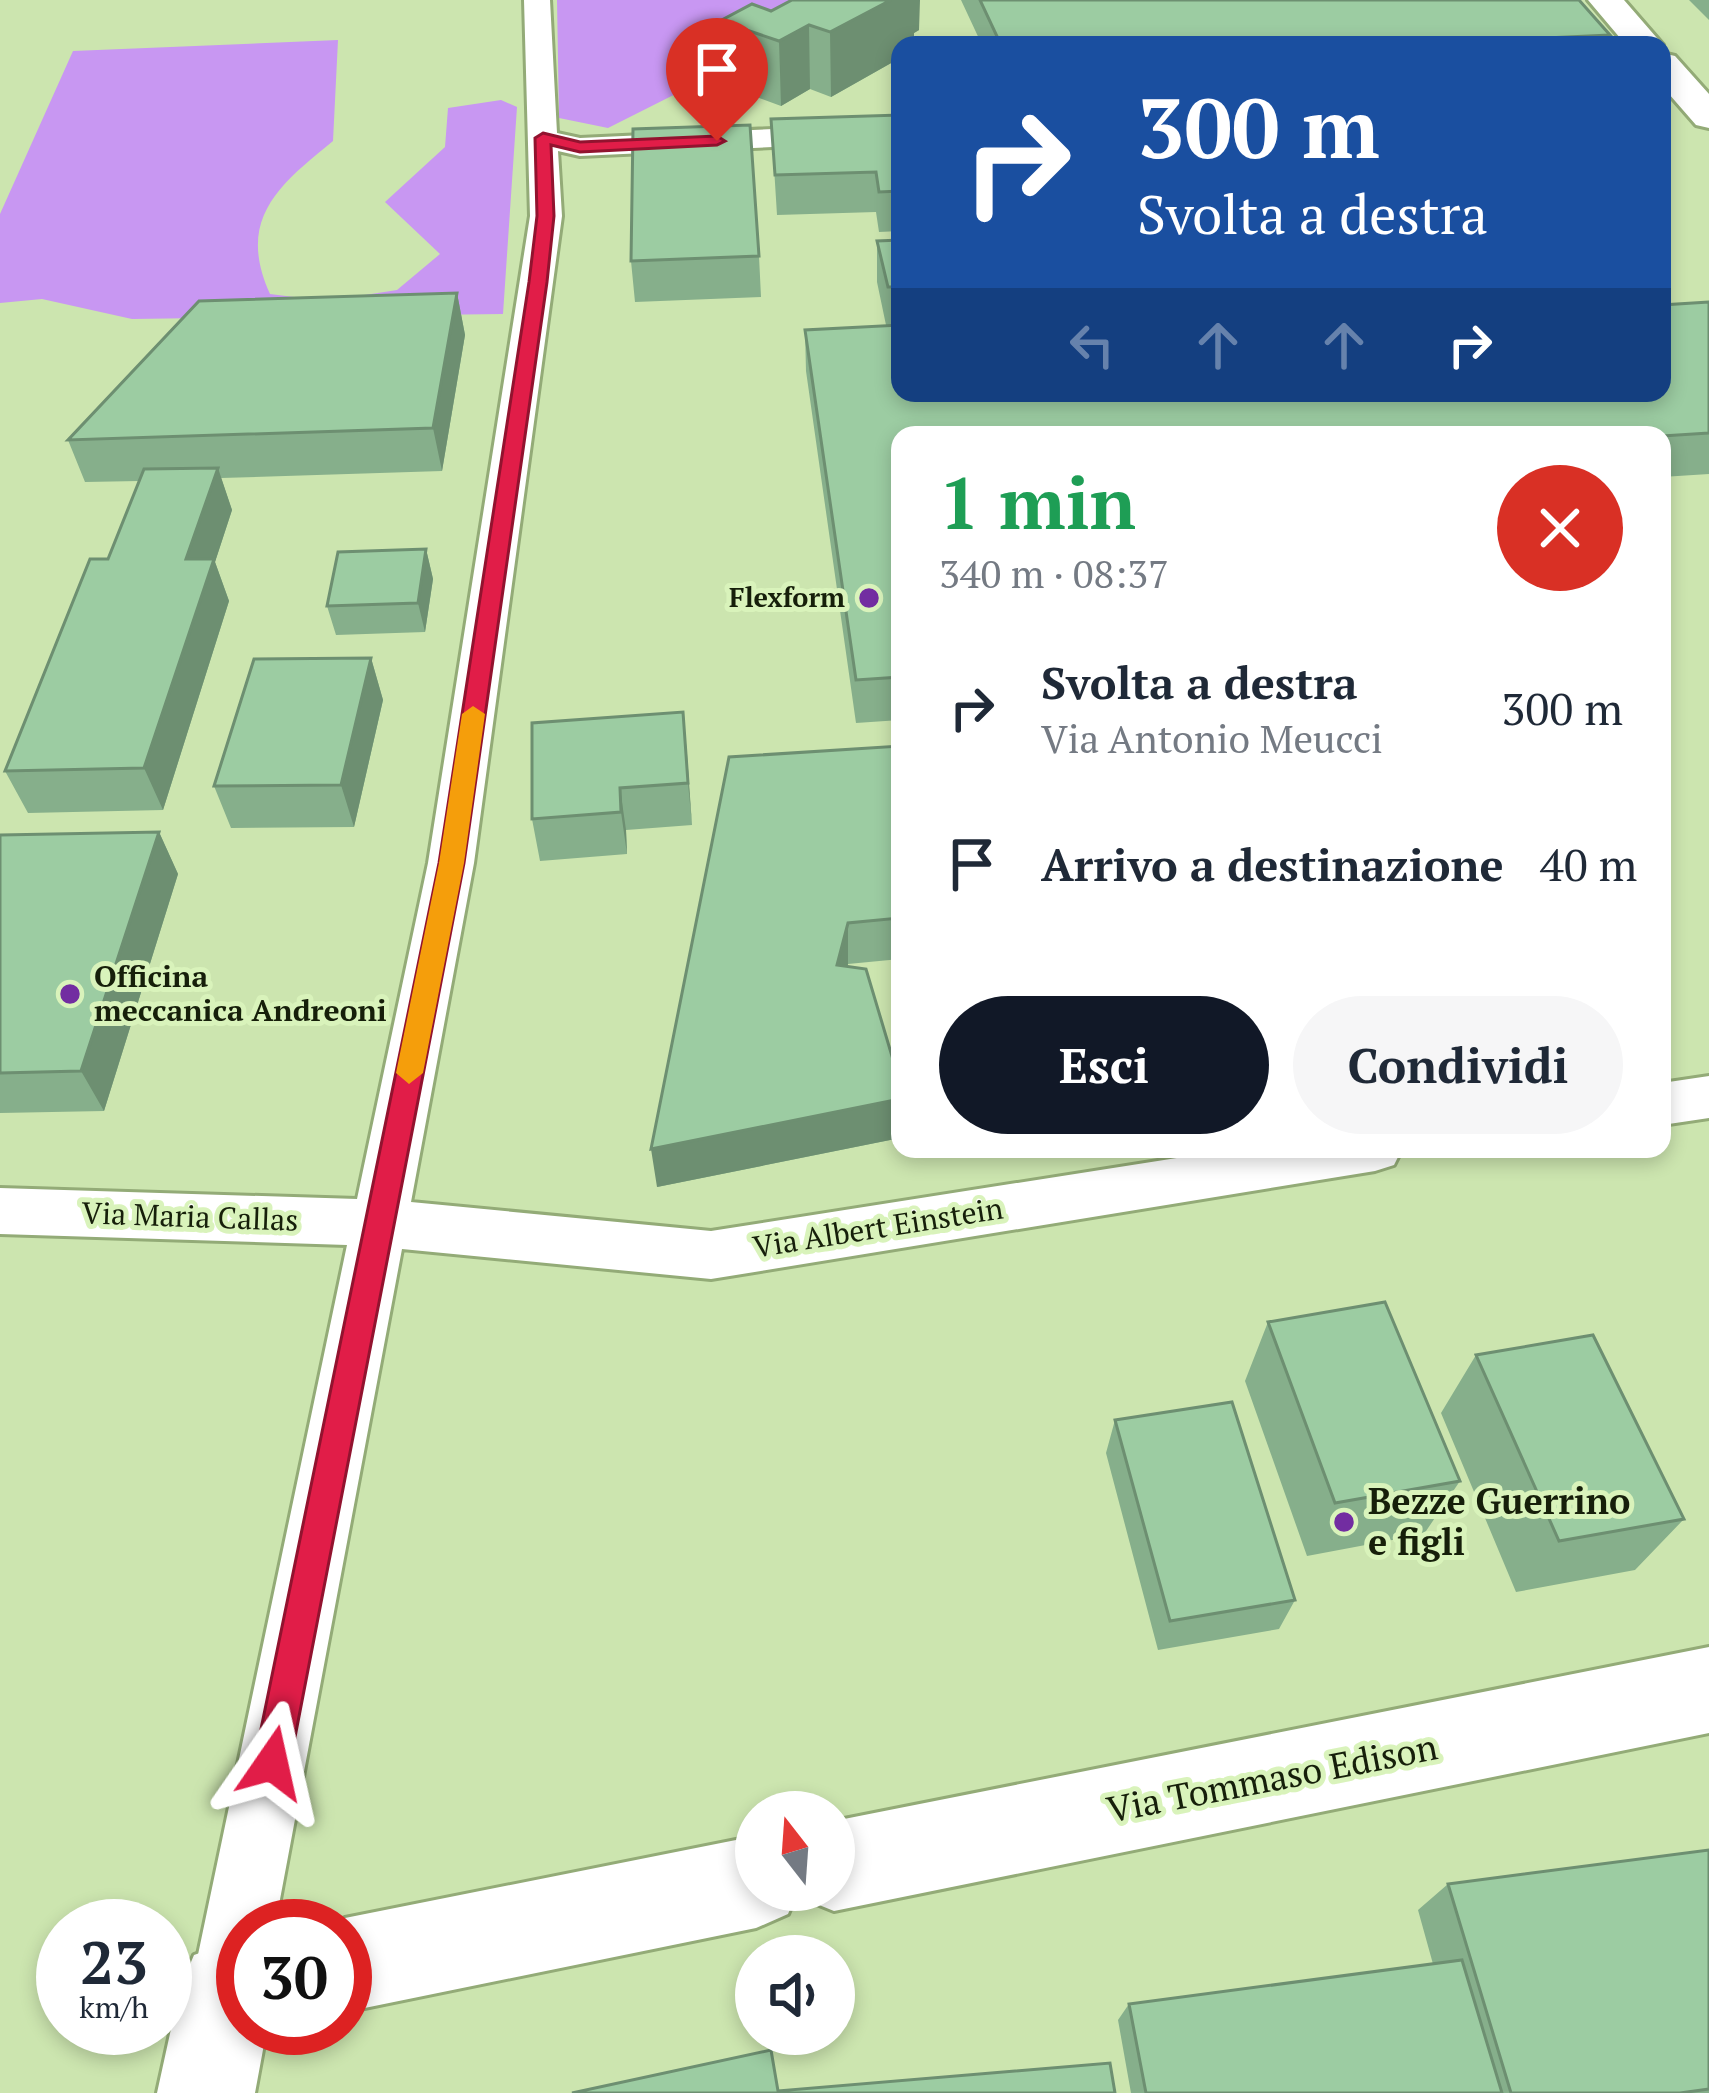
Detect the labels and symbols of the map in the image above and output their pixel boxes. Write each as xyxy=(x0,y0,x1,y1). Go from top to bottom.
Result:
pin xyxy=(666,18,768,141)
place label: Flexform xyxy=(729,579,845,615)
marker: Flexform xyxy=(856,585,882,611)
place label: Officina meccanica Andreoni xyxy=(94,956,387,1030)
marker: Officina meccanica Andreoni xyxy=(57,981,83,1007)
street label: Via Albert Einstein xyxy=(750,1187,1006,1267)
street label: Via Maria Callas xyxy=(81,1192,299,1240)
place label: Bezze Guerrino e figli xyxy=(1368,1477,1630,1565)
marker: Bezze Guerrino e figli xyxy=(1331,1509,1357,1535)
position arrow xyxy=(209,1700,335,1826)
street label: Via Tommaso Edison xyxy=(1103,1722,1441,1833)
north arrow xyxy=(735,1791,855,1911)
speed limit sign: 30 xyxy=(216,1899,372,2055)

